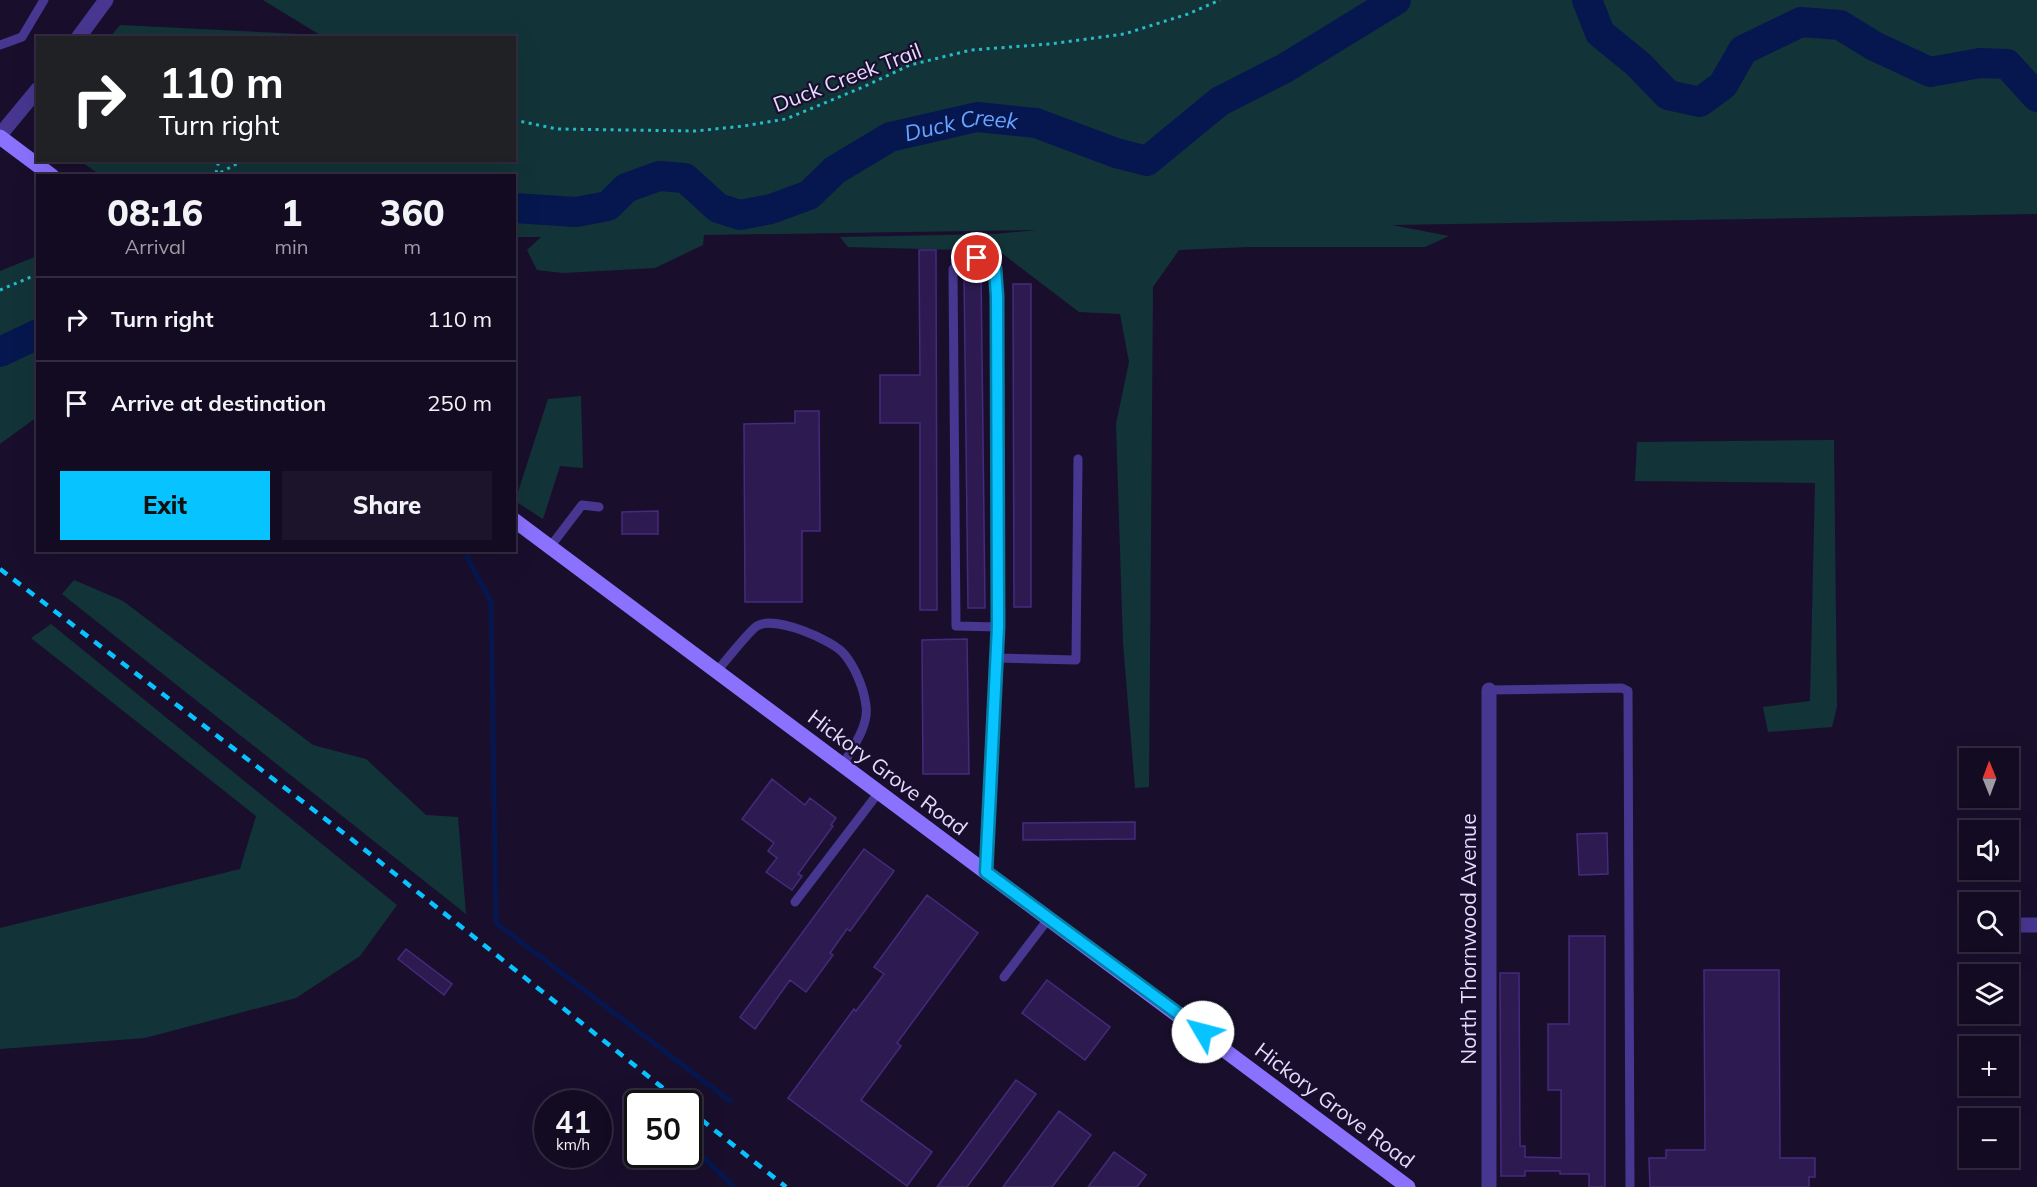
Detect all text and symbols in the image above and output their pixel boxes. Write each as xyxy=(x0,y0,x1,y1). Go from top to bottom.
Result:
street label: Duck Creek Trail xyxy=(769,37,925,117)
text: 110 m xyxy=(159,56,284,109)
icon: right xyxy=(60,60,138,138)
water label: Duck Creek xyxy=(902,103,1020,147)
text: Turn right xyxy=(159,108,279,142)
text: 08:16 xyxy=(107,190,203,235)
text: 1 xyxy=(281,190,302,235)
text: 360 xyxy=(380,190,445,235)
pin xyxy=(951,232,1002,283)
text: Arrival xyxy=(125,234,186,259)
text: min xyxy=(274,234,309,259)
text: m xyxy=(403,234,421,259)
icon: arrive xyxy=(960,241,993,274)
icon: right xyxy=(60,303,93,336)
text: Turn right xyxy=(111,305,214,333)
text: 110 m xyxy=(427,305,492,333)
icon: arrive xyxy=(60,387,93,420)
text: Arrive at destination xyxy=(111,389,326,417)
text: 250 m xyxy=(427,389,492,417)
button: Exit xyxy=(60,471,270,540)
button: Share xyxy=(282,471,492,540)
street label: Hickory Grove Road xyxy=(803,704,973,840)
north arrow xyxy=(1959,748,2019,808)
map controls xyxy=(1959,748,2019,1168)
street label: North Thornwood Avenue xyxy=(1455,813,1481,1065)
button: sound xyxy=(1959,820,2019,880)
button: search xyxy=(1959,892,2019,952)
button: layers xyxy=(1959,964,2019,1024)
position arrow xyxy=(1171,1000,1235,1064)
button: + xyxy=(1959,1036,2019,1096)
street label: Hickory Grove Road xyxy=(1250,1037,1420,1173)
speed limit sign: 50 xyxy=(624,1090,702,1168)
text: 41 xyxy=(555,1103,591,1141)
button: − xyxy=(1959,1108,2019,1168)
text: km/h xyxy=(556,1135,590,1154)

